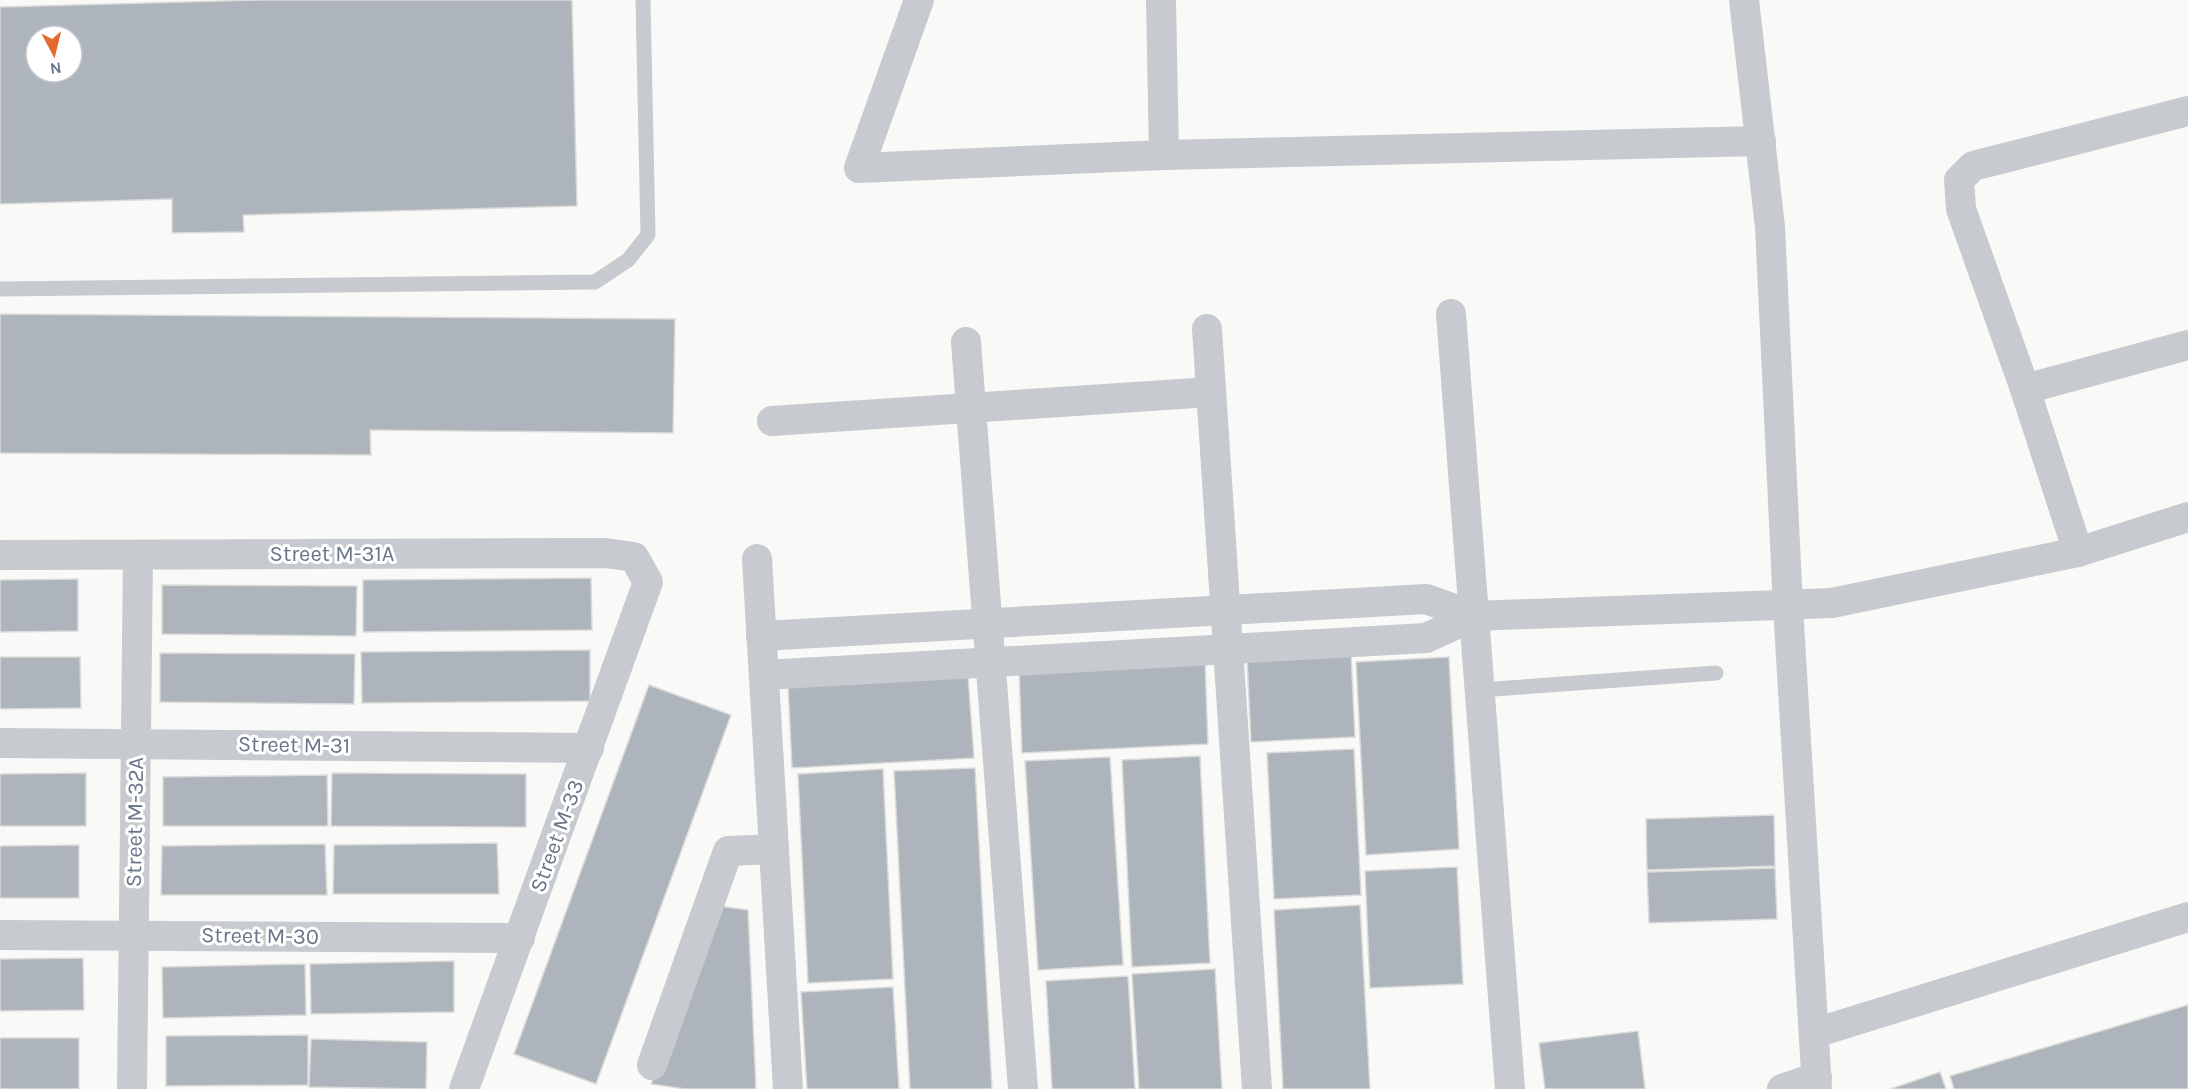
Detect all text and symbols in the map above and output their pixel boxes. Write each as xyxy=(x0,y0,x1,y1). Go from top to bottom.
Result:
north arrow xyxy=(24,24,84,84)
text: N xyxy=(49,58,63,79)
street label: Street M-31A xyxy=(270,541,395,567)
street label: Street M-31 xyxy=(238,731,350,759)
street label: Street M-32A xyxy=(121,756,149,887)
street label: Street M-33 xyxy=(525,776,589,896)
street label: Street M-30 xyxy=(201,922,319,950)

